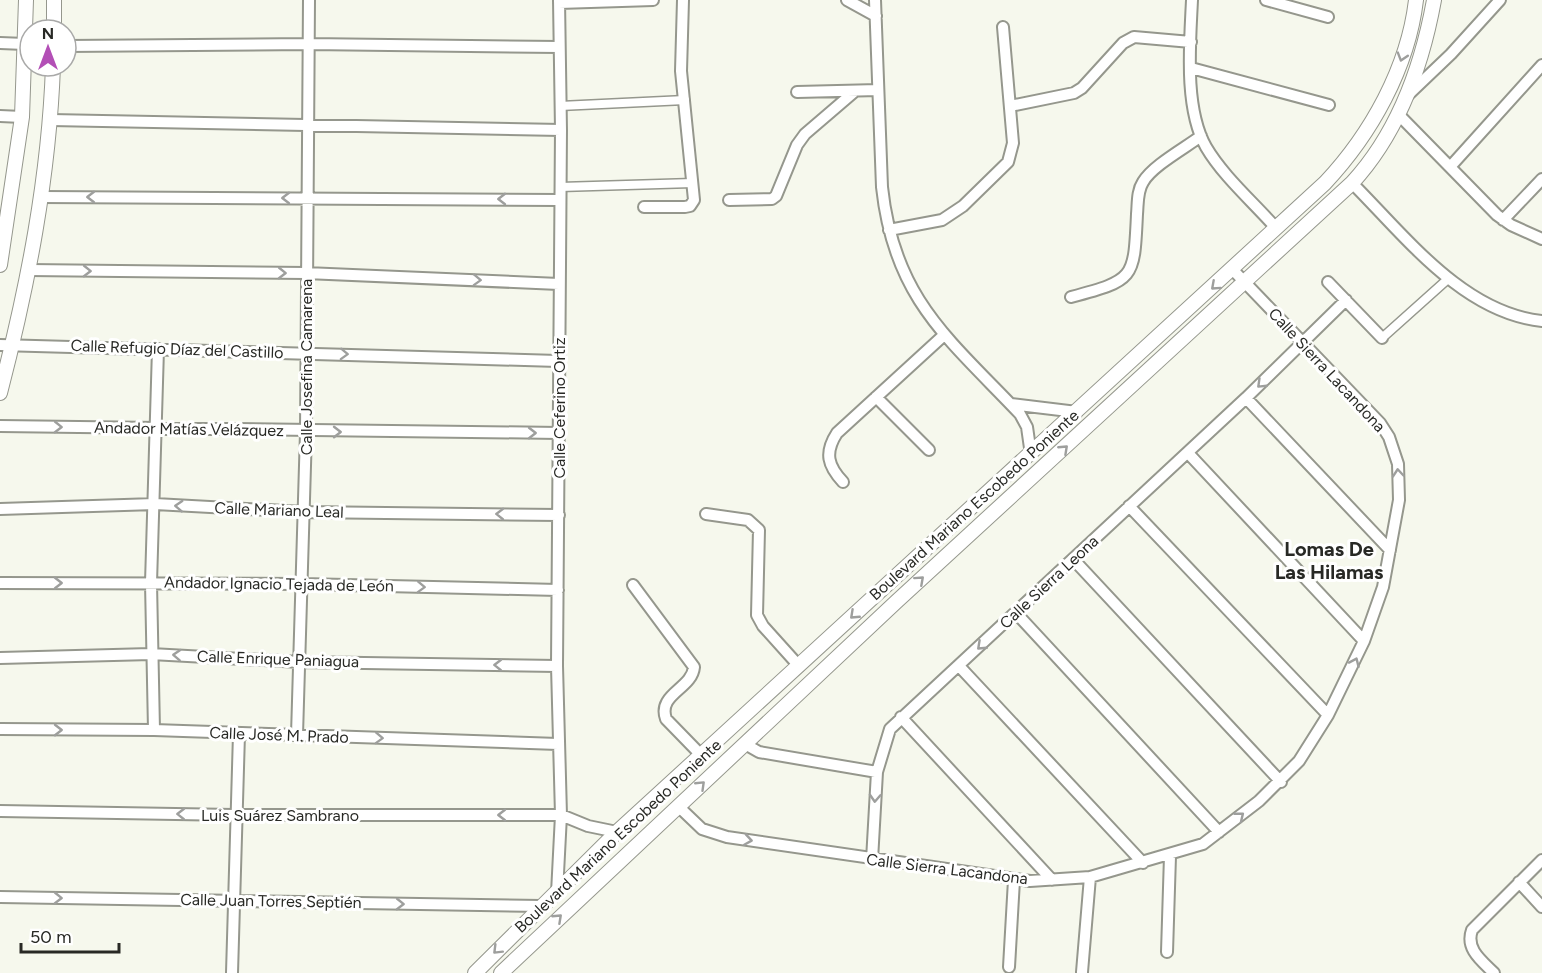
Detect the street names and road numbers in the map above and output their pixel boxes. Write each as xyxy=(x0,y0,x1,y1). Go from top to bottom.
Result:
street label: Calle Josefina Camarena xyxy=(297,279,316,455)
street label: Calle Sierra Lacandona xyxy=(1265,304,1389,436)
street label: Calle Refugio Díaz del Castillo xyxy=(70,336,284,362)
street label: Calle Ceferino Ortiz xyxy=(550,337,569,479)
street label: Boulevard Mariano Escobedo Poniente xyxy=(865,406,1083,604)
street label: Andador Matías Velázquez xyxy=(94,418,284,440)
street label: Calle Mariano Leal xyxy=(214,498,344,522)
street label: Calle Sierra Leona xyxy=(996,531,1102,633)
street label: Andador Ignacio Tejada de León xyxy=(164,572,394,596)
street label: Calle Enrique Paniagua xyxy=(197,647,359,671)
street label: Calle José M. Prado xyxy=(209,723,349,747)
street label: Boulevard Mariano Escobedo Poniente xyxy=(511,735,725,937)
street label: Luis Suárez Sambrano xyxy=(201,806,359,825)
street label: Calle Sierra Lacandona xyxy=(865,850,1029,888)
street label: Calle Juan Torres Septién xyxy=(180,890,362,912)

